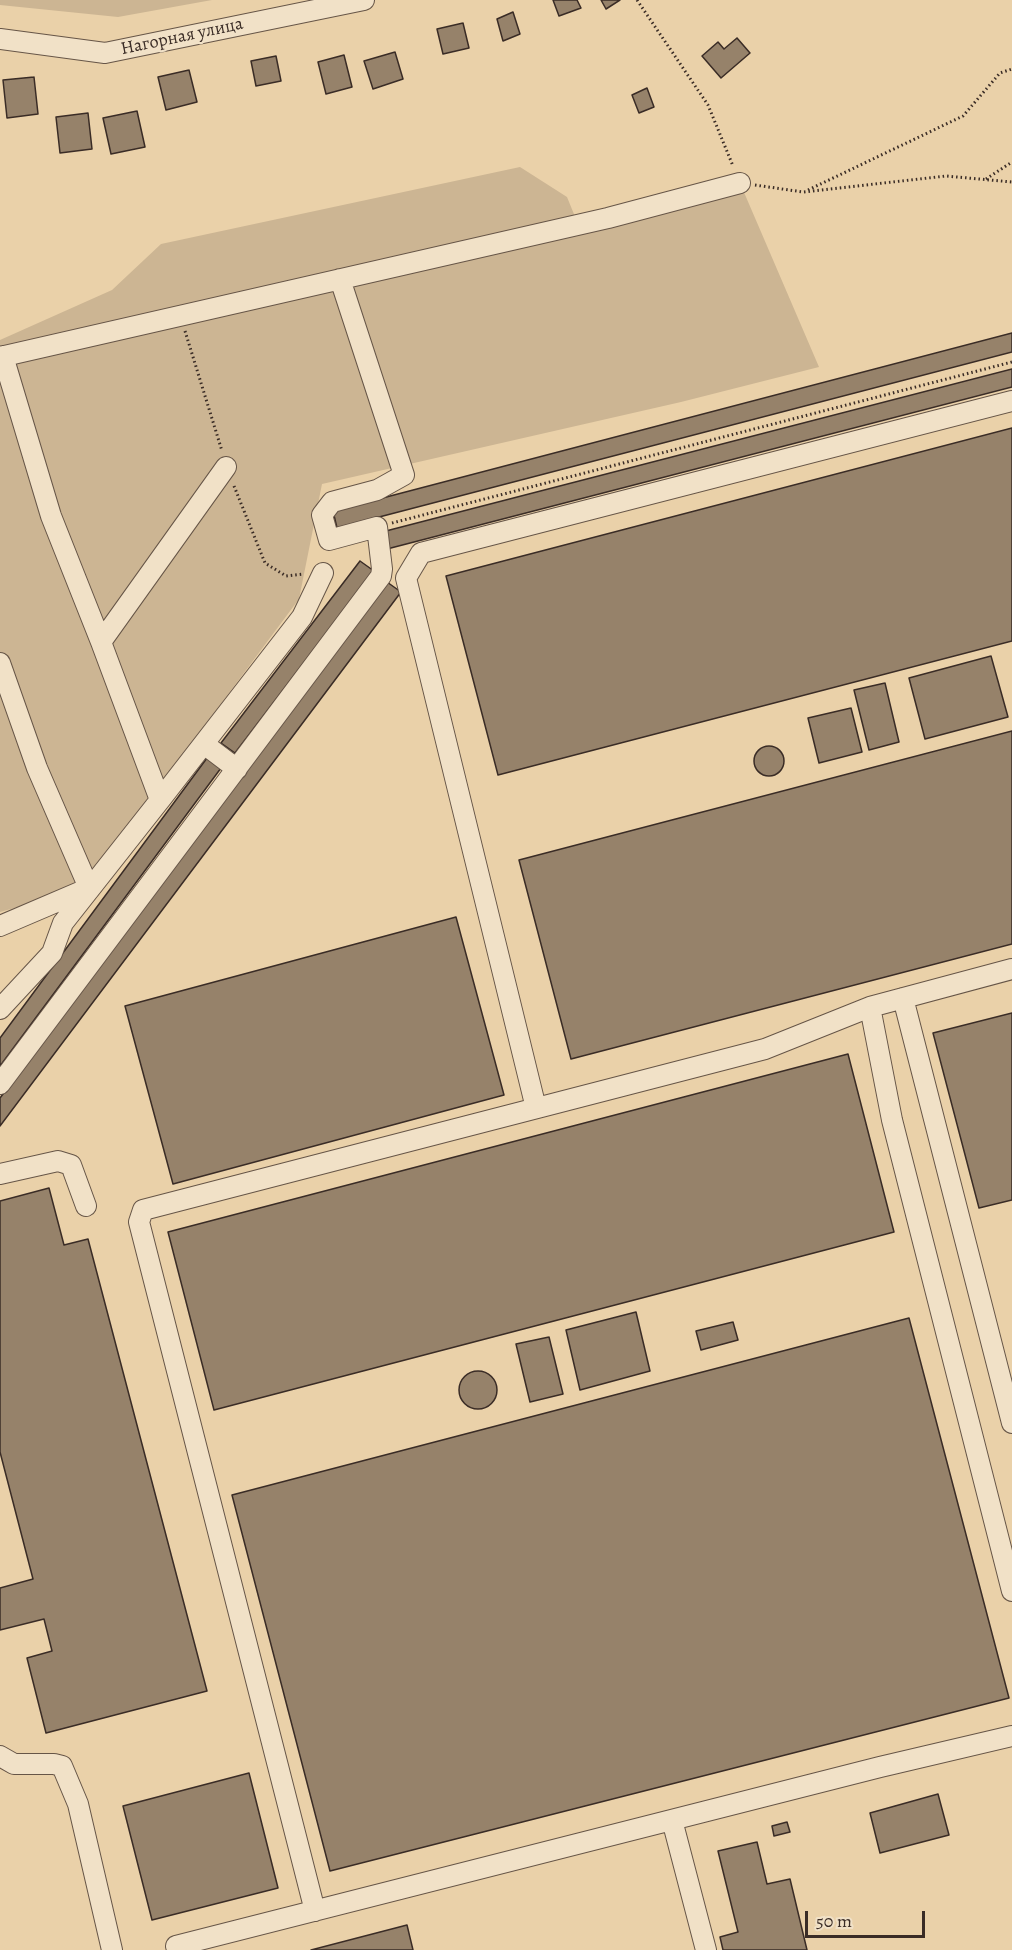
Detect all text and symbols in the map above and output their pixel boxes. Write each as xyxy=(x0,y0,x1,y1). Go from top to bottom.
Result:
street label: Нагорная улица xyxy=(119,13,245,61)
scale bar xyxy=(808,1899,928,1937)
text: 50 m xyxy=(816,1909,852,1933)

